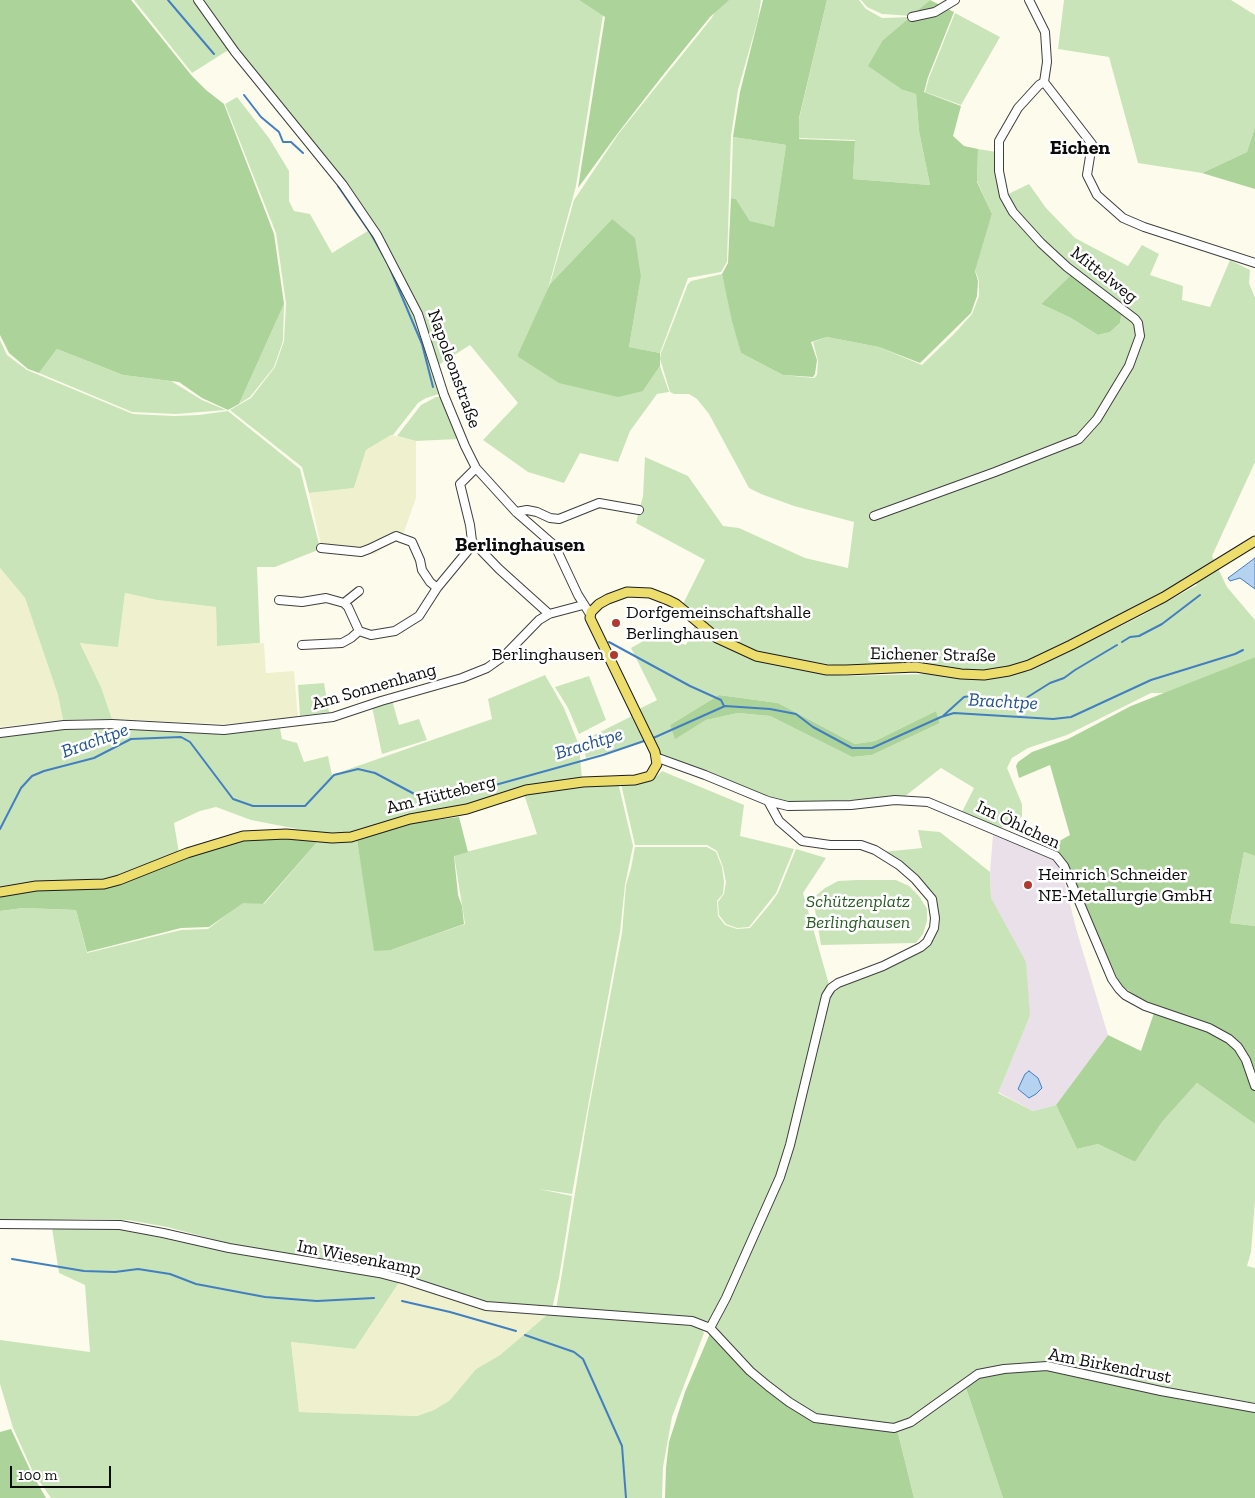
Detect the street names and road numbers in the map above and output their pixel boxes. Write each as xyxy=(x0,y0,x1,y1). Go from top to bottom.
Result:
street label: Mittelweg xyxy=(1066,242,1142,308)
street label: Napoleonstraße xyxy=(423,307,485,431)
street label: Eichener Straße xyxy=(870,643,996,667)
street label: Am Sonnenhang xyxy=(309,659,439,715)
street label: Am Hütteberg xyxy=(384,771,498,819)
street label: Im Öhlchen xyxy=(972,796,1064,854)
street label: Im Wiesenkamp xyxy=(295,1235,423,1281)
street label: Am Birkendrust xyxy=(1047,1344,1173,1388)

